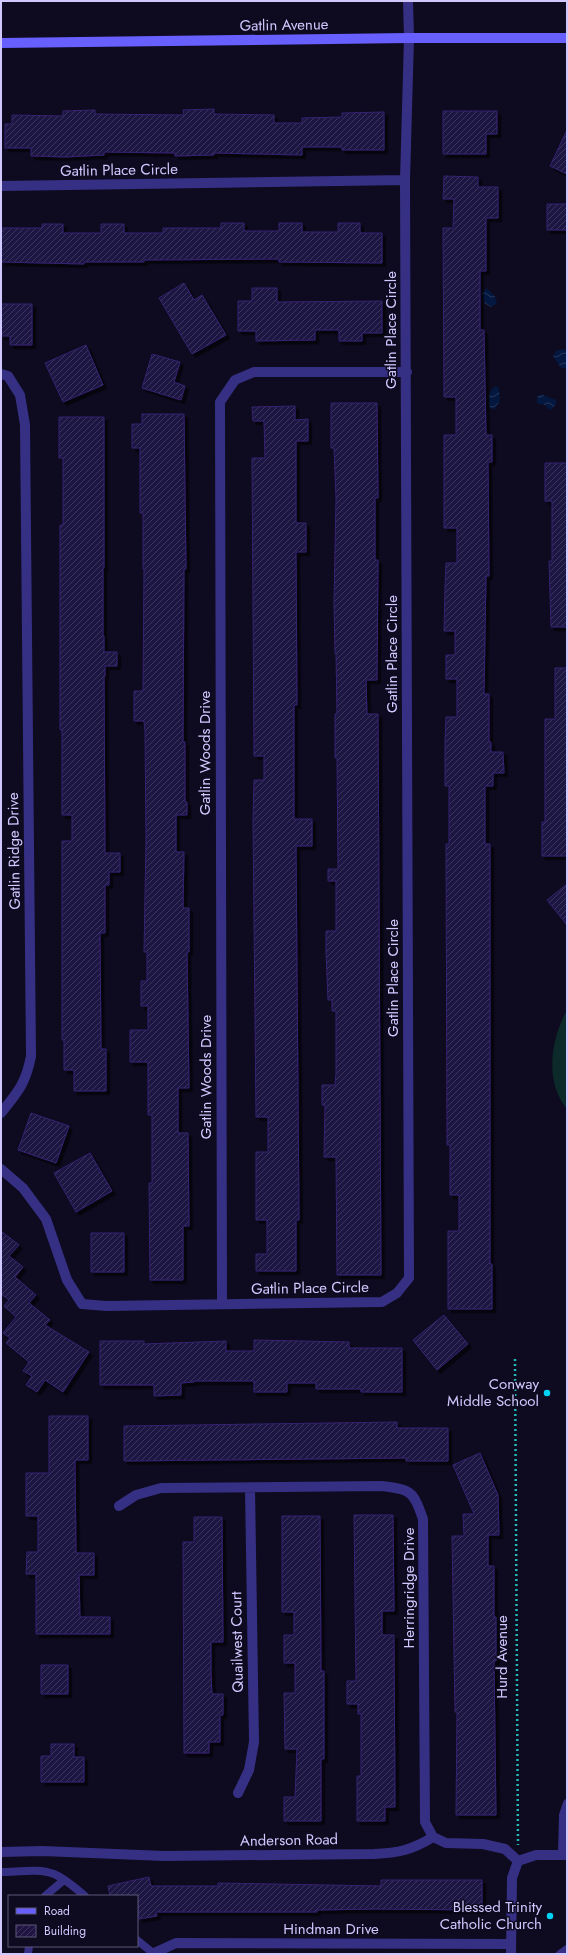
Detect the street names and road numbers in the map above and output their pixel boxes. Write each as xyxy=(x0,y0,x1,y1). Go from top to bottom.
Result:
street label: Gatlin Avenue xyxy=(239,13,329,37)
street label: Gatlin Place Circle xyxy=(60,158,178,182)
street label: Gatlin Place Circle xyxy=(380,271,402,389)
street label: Gatlin Place Circle xyxy=(381,595,403,713)
street label: Gatlin Woods Drive xyxy=(194,690,216,815)
street label: Gatlin Ridge Drive xyxy=(2,792,26,910)
street label: Gatlin Place Circle xyxy=(382,919,404,1037)
street label: Gatlin Woods Drive xyxy=(195,1014,217,1139)
street label: Gatlin Place Circle xyxy=(251,1276,369,1300)
street label: Herringridge Drive xyxy=(398,1527,420,1648)
street label: Quailwest Court xyxy=(225,1591,249,1693)
street label: Hurd Avenue xyxy=(491,1615,513,1699)
street label: Anderson Road xyxy=(240,1828,338,1852)
street label: Hindman Drive xyxy=(283,1918,379,1940)

